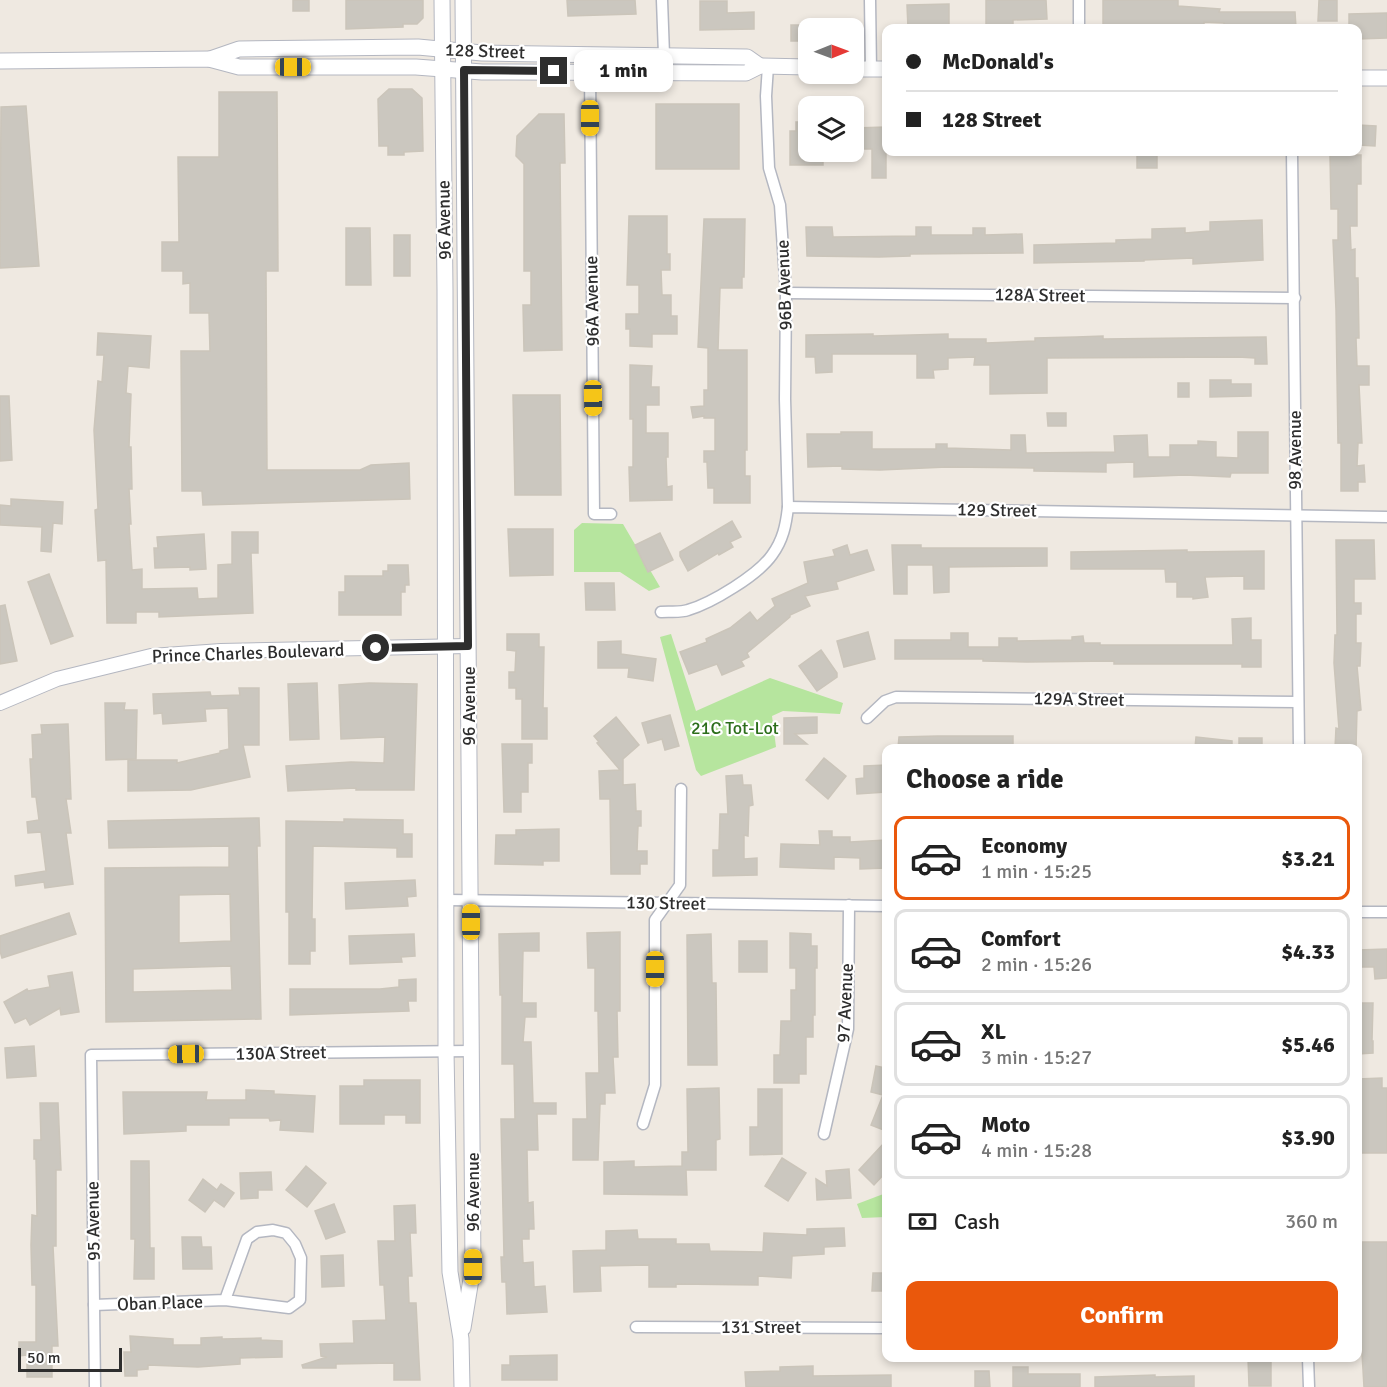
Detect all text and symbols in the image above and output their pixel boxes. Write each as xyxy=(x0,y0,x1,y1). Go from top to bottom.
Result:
north arrow xyxy=(798,18,864,84)
map controls xyxy=(798,18,864,162)
street label: 128 Street xyxy=(445,39,525,63)
text: McDonald's xyxy=(942,48,1054,75)
callout: 1 min xyxy=(575,50,674,92)
route end xyxy=(540,57,567,84)
car xyxy=(275,58,311,76)
text: 1 min xyxy=(599,58,648,83)
button: layers xyxy=(798,96,864,162)
car xyxy=(581,100,599,136)
text: 128 Street xyxy=(942,106,1041,133)
street label: 96 Avenue xyxy=(432,180,456,260)
street label: 96B Avenue xyxy=(771,239,797,331)
street label: 96A Avenue xyxy=(580,255,604,347)
street label: 128A Street xyxy=(994,283,1086,307)
car xyxy=(584,380,602,416)
street label: 98 Avenue xyxy=(1284,410,1306,490)
street label: 129 Street xyxy=(957,498,1037,522)
route start xyxy=(362,634,389,661)
street label: Prince Charles Boulevard xyxy=(151,639,345,667)
street label: 96 Avenue xyxy=(458,666,480,746)
street label: 129A Street xyxy=(1033,687,1125,711)
park label: 21C Tot-Lot xyxy=(691,717,779,739)
text: Choose a ride xyxy=(906,763,1064,796)
icon: car xyxy=(909,831,963,885)
text: Economy xyxy=(981,832,1067,859)
text: $3.21 xyxy=(1281,845,1335,872)
text: 1 min · 15:25 xyxy=(981,859,1092,884)
street label: 130 Street xyxy=(626,891,706,915)
car xyxy=(462,904,480,940)
icon: car xyxy=(909,924,963,978)
text: Comfort xyxy=(981,925,1061,952)
text: $4.33 xyxy=(1281,938,1335,965)
car xyxy=(646,951,664,987)
text: 2 min · 15:26 xyxy=(981,952,1092,977)
street label: 97 Avenue xyxy=(832,963,858,1043)
icon: car xyxy=(909,1017,963,1071)
text: XL xyxy=(981,1018,1006,1045)
text: $5.46 xyxy=(1281,1031,1335,1058)
street label: 130A Street xyxy=(235,1041,327,1065)
car xyxy=(168,1045,204,1063)
text: 3 min · 15:27 xyxy=(981,1045,1092,1070)
icon: car xyxy=(909,1110,963,1164)
text: Moto xyxy=(981,1111,1030,1138)
text: $3.90 xyxy=(1281,1124,1335,1151)
text: 4 min · 15:28 xyxy=(981,1138,1092,1163)
street label: 96 Avenue xyxy=(462,1152,484,1232)
street label: 95 Avenue xyxy=(81,1181,105,1261)
icon: cash xyxy=(906,1205,939,1238)
text: Cash xyxy=(954,1208,1000,1235)
text: 360 m xyxy=(1285,1209,1338,1234)
car xyxy=(464,1249,482,1285)
button: Confirm xyxy=(906,1281,1338,1350)
street label: Oban Place xyxy=(117,1291,203,1315)
street label: 131 Street xyxy=(721,1316,801,1338)
scale bar xyxy=(18,1345,122,1372)
text: 50 m xyxy=(27,1348,61,1368)

